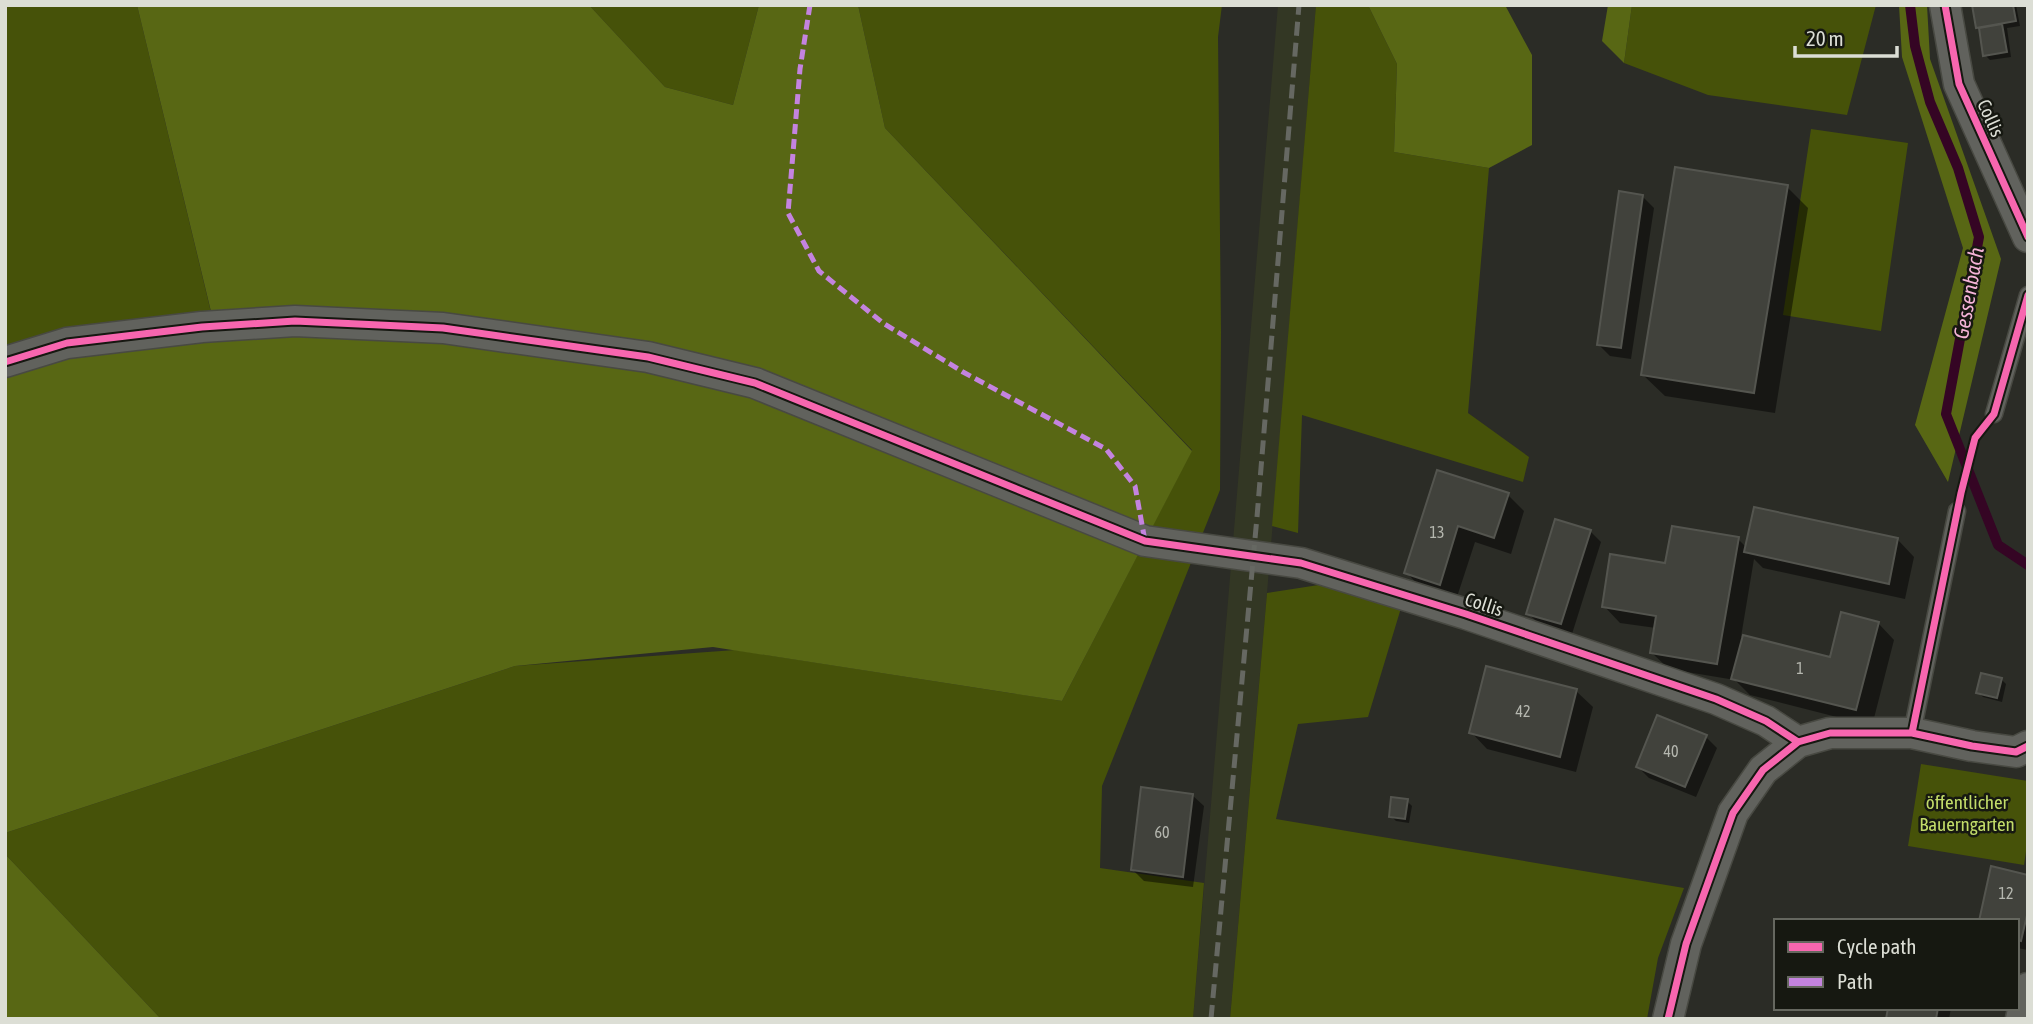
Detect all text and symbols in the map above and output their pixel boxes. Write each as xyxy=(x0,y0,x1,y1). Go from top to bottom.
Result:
scale bar xyxy=(1795,14,1896,58)
text: 20 m xyxy=(1806,26,1844,50)
street label: Collis xyxy=(1973,96,2009,140)
water label: Gessenbach xyxy=(1948,245,1988,341)
house number: 13 xyxy=(1429,523,1445,541)
street label: Collis xyxy=(1462,588,1506,621)
house number: 1 xyxy=(1796,659,1804,677)
house number: 42 xyxy=(1515,702,1531,720)
house number: 40 xyxy=(1663,742,1679,760)
park label: öffentlicher Bauerngarten xyxy=(1919,791,2015,835)
house number: 60 xyxy=(1154,823,1170,841)
house number: 12 xyxy=(1998,884,2014,902)
legend xyxy=(1774,919,2019,1010)
text: Cycle path xyxy=(1837,934,1916,958)
text: Path xyxy=(1837,969,1873,993)

